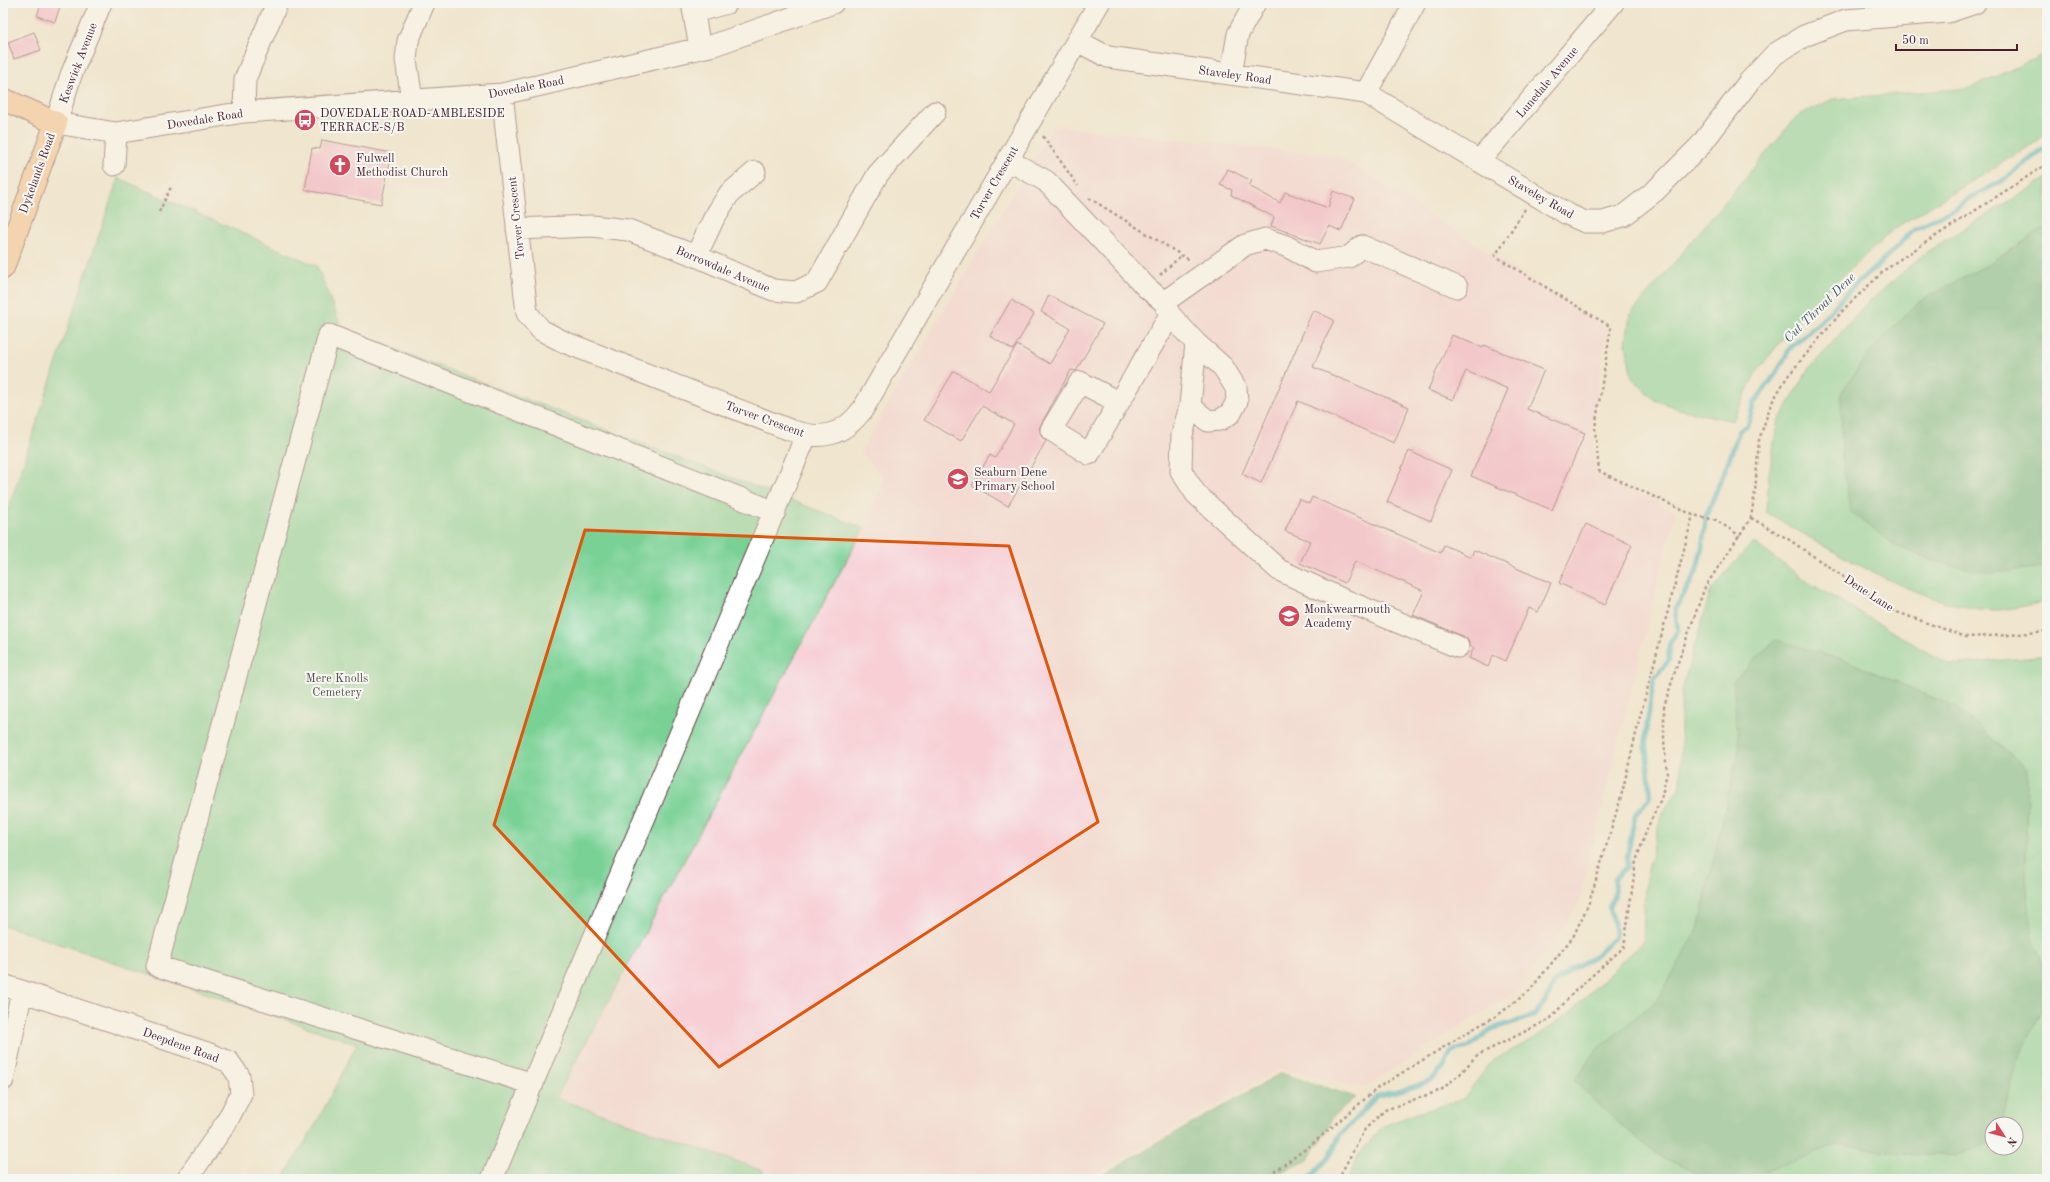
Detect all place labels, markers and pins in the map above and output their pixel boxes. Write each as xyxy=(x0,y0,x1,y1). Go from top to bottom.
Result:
bus stop icon: DOVEDALE ROAD-AMBLESIDE TERRACE-S/B xyxy=(292,107,318,133)
place label: DOVEDALE ROAD-AMBLESIDE TERRACE-S/B xyxy=(320,108,505,134)
church icon: Fulwell Methodist Church xyxy=(327,152,353,178)
place label: Fulwell Methodist Church xyxy=(356,153,449,179)
school or university icon: Seaburn Dene Primary School xyxy=(945,466,971,492)
place label: Seaburn Dene Primary School xyxy=(974,467,1055,493)
school or university icon: Monkwearmouth Academy xyxy=(1276,603,1302,629)
place label: Monkwearmouth Academy xyxy=(1304,604,1391,630)

